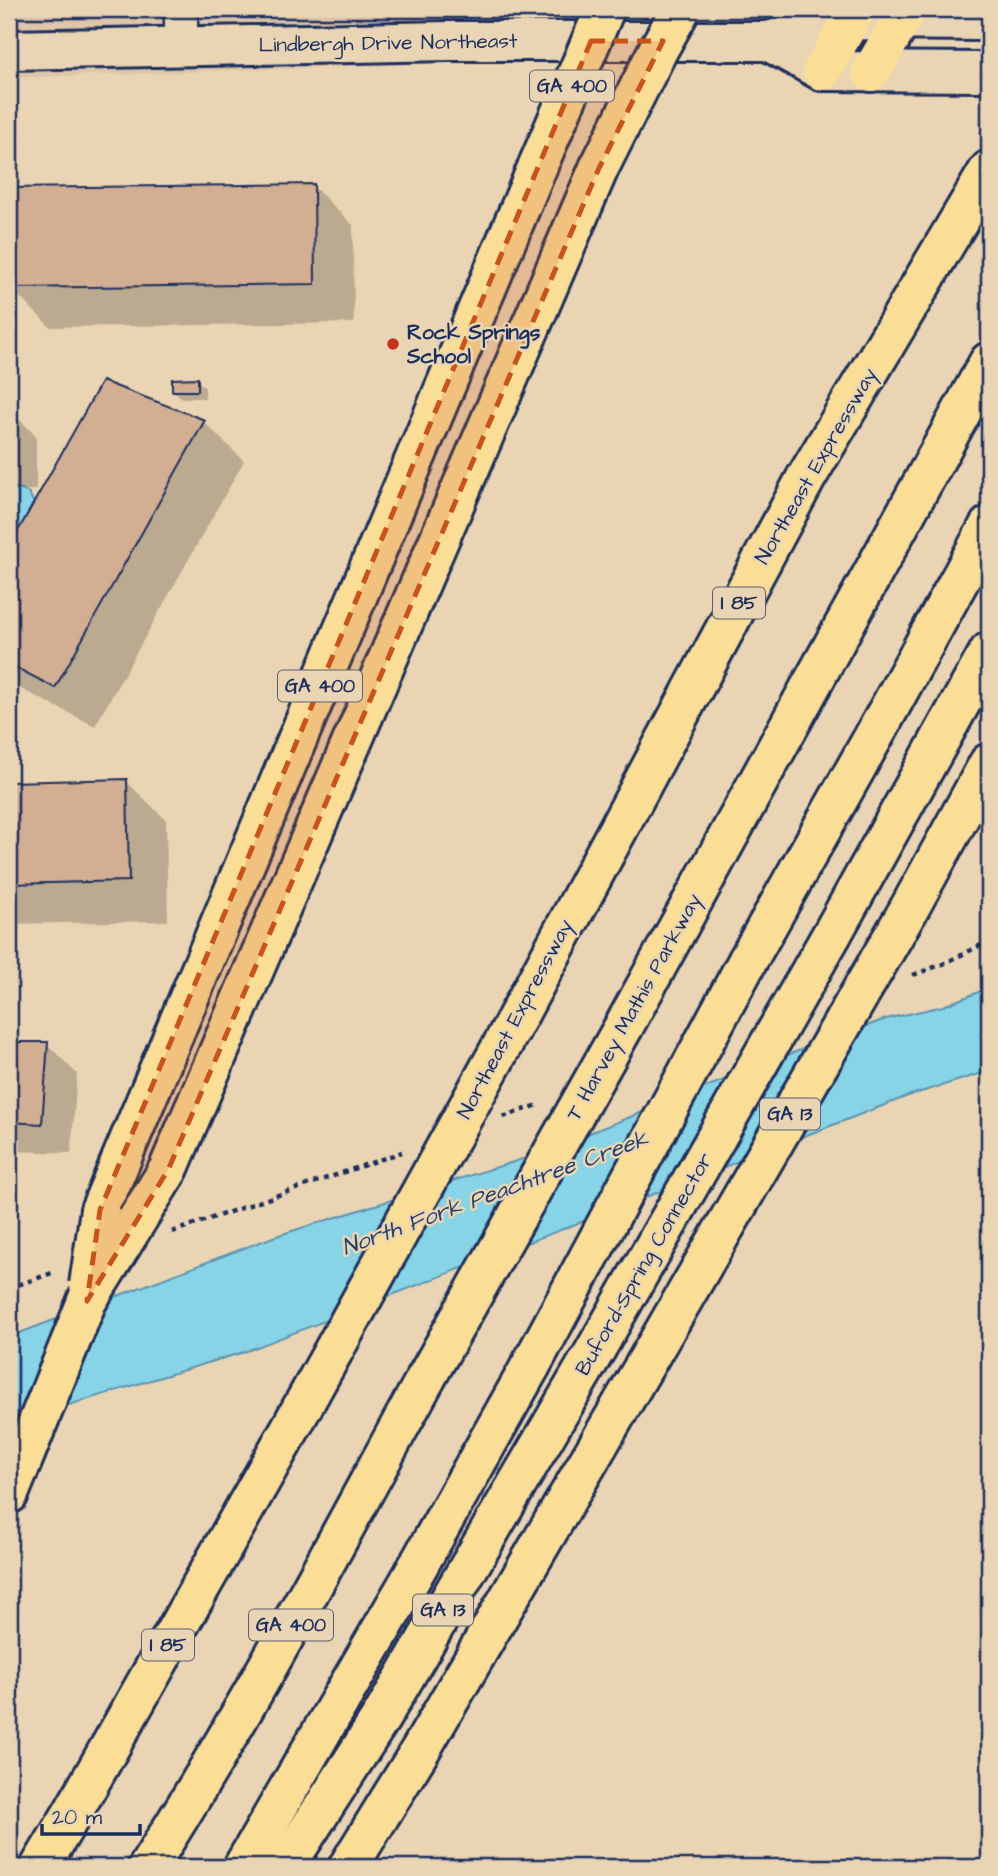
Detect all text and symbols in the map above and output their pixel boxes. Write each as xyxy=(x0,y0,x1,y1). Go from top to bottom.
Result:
street label: Lindbergh Drive Northeast xyxy=(258,26,518,62)
road number: GA 400 xyxy=(530,71,614,102)
place label: Rock Springs School xyxy=(406,318,541,371)
marker: Rock Springs School xyxy=(385,336,401,352)
street label: Northeast Expressway xyxy=(748,362,886,570)
road number: I 85 xyxy=(713,588,765,618)
road number: GA 400 xyxy=(278,670,362,702)
street label: T Harvey Mathis Parkway xyxy=(559,888,711,1127)
street label: Northeast Expressway xyxy=(450,914,582,1125)
road number: GA 13 xyxy=(760,1098,820,1130)
water label: North Fork Peachtree Creek xyxy=(337,1122,653,1263)
street label: Buford-Spring Connector xyxy=(568,1147,722,1382)
road number: GA 13 xyxy=(413,1594,473,1626)
road number: GA 400 xyxy=(249,1610,333,1640)
road number: I 85 xyxy=(142,1630,194,1660)
scale bar xyxy=(42,1792,140,1836)
text: 20 m xyxy=(52,1803,103,1832)

